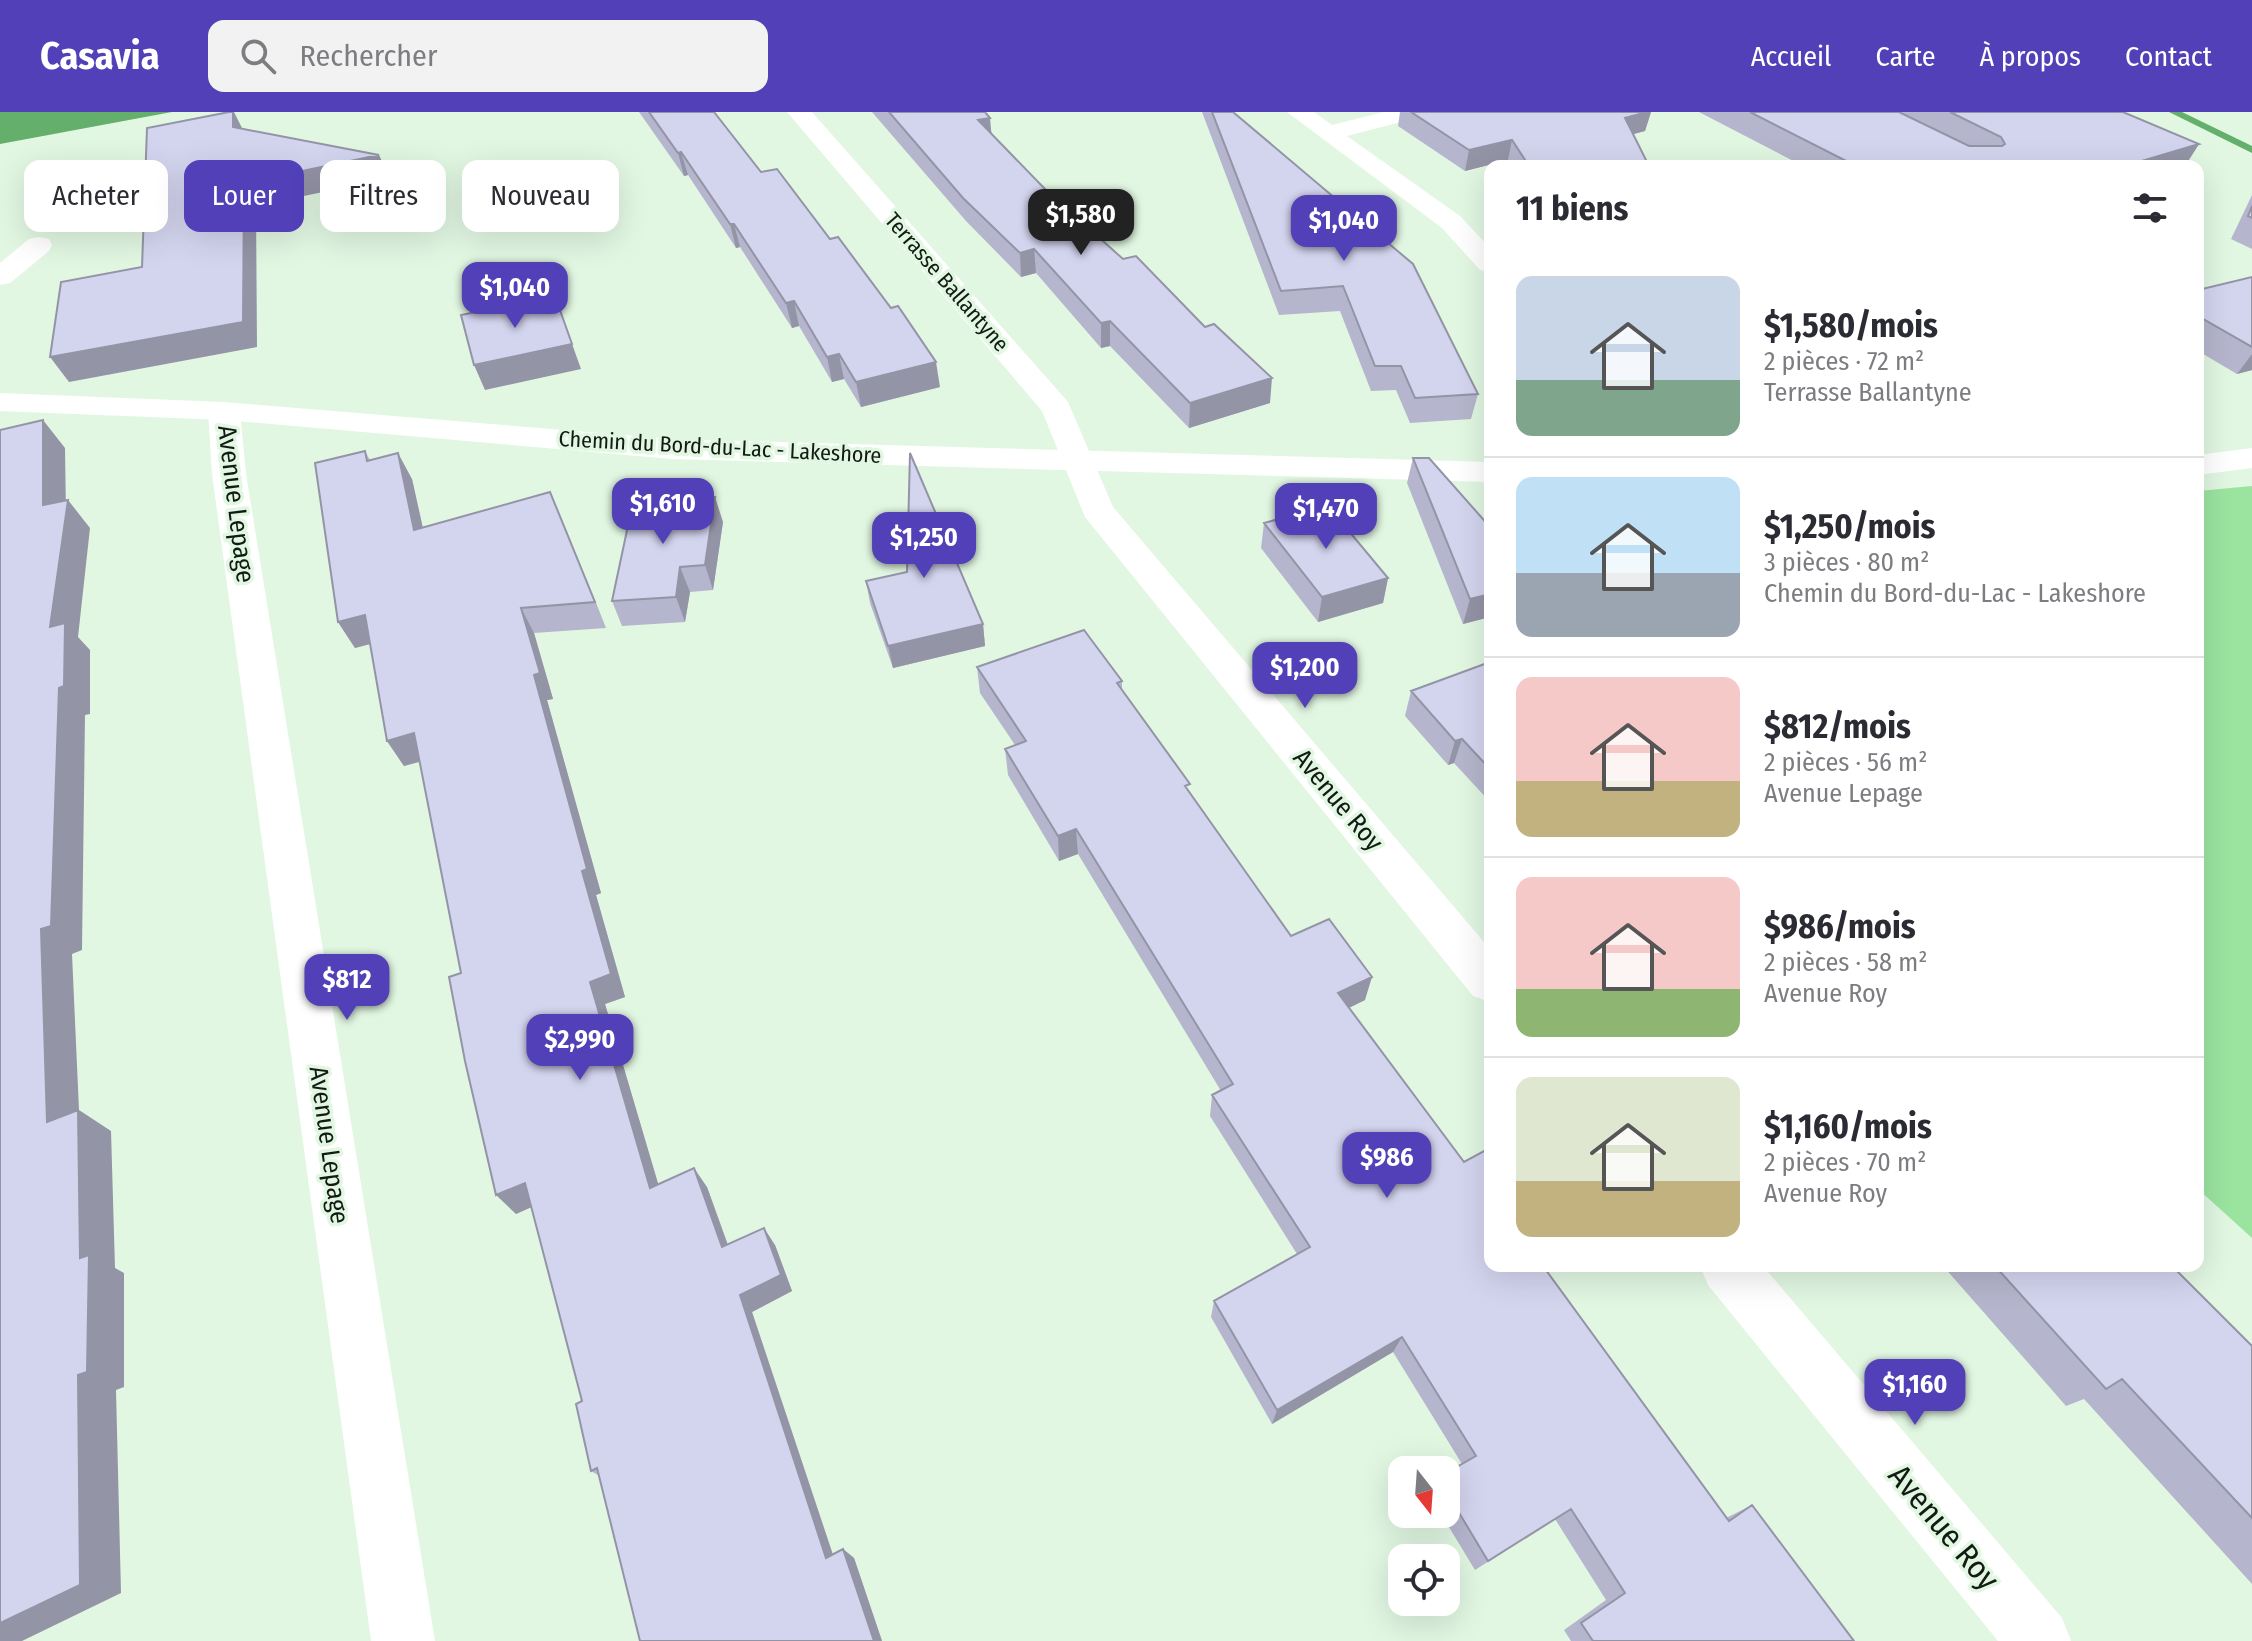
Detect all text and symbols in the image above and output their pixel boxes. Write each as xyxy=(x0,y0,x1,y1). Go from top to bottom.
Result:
search box xyxy=(208,20,768,92)
text: Casavia xyxy=(40,33,160,79)
icon: search xyxy=(236,34,280,78)
text: Rechercher xyxy=(300,38,437,74)
text: Accueil xyxy=(1751,40,1832,73)
text: Carte xyxy=(1876,40,1936,73)
text: À propos xyxy=(1980,40,2081,73)
text: Contact xyxy=(2125,40,2212,73)
chip: Acheter xyxy=(24,160,168,232)
chip: Louer xyxy=(184,160,304,232)
chip: Filtres xyxy=(320,160,446,232)
chip: Nouveau xyxy=(462,160,619,232)
icon: filters xyxy=(2128,186,2172,230)
text: 11 biens xyxy=(1516,188,1628,229)
pin: $1,580 xyxy=(1016,189,1146,257)
pin: $1,040 xyxy=(1279,195,1409,263)
text: $1,580 xyxy=(1046,199,1116,230)
text: $1,040 xyxy=(1309,205,1379,236)
street label: Terrasse Ballantyne xyxy=(879,207,1015,357)
pin: $1,040 xyxy=(450,262,580,330)
text: $1,040 xyxy=(480,272,550,303)
text: $1,580/mois xyxy=(1764,305,1938,346)
icon: home xyxy=(1580,308,1676,404)
text: 2 pièces · 72 m² xyxy=(1764,346,1924,377)
text: Terrasse Ballantyne xyxy=(1764,377,1972,408)
street label: Avenue Lepage xyxy=(211,423,261,585)
street label: Chemin du Bord-du-Lac - Lakeshore xyxy=(558,425,882,469)
pin: $1,610 xyxy=(598,478,728,546)
pin: $1,470 xyxy=(1261,483,1391,551)
text: $1,610 xyxy=(630,488,696,519)
text: $1,470 xyxy=(1293,493,1359,524)
text: $1,250/mois xyxy=(1764,506,1935,547)
icon: home xyxy=(1580,509,1676,605)
pin: $1,250 xyxy=(859,512,989,580)
text: $1,250 xyxy=(890,522,958,553)
text: 3 pièces · 80 m² xyxy=(1764,547,1929,578)
text: Chemin du Bord-du-Lac - Lakeshore xyxy=(1764,578,2146,609)
pin: $1,200 xyxy=(1240,642,1370,710)
text: $1,200 xyxy=(1270,652,1340,683)
text: $812/mois xyxy=(1764,706,1911,747)
icon: home xyxy=(1580,709,1676,805)
street label: Avenue Roy xyxy=(1287,743,1390,857)
text: 2 pièces · 56 m² xyxy=(1764,747,1927,778)
text: Avenue Lepage xyxy=(1764,778,1923,809)
text: $986/mois xyxy=(1764,906,1916,947)
icon: home xyxy=(1580,909,1676,1005)
text: 2 pièces · 58 m² xyxy=(1764,947,1927,978)
pin: $812 xyxy=(300,954,394,1022)
text: $812 xyxy=(322,964,372,995)
text: Avenue Roy xyxy=(1764,978,1887,1009)
pin: $2,990 xyxy=(515,1014,645,1082)
text: $2,990 xyxy=(544,1024,616,1055)
street label: Avenue Lepage xyxy=(303,1064,355,1226)
text: $1,160/mois xyxy=(1764,1106,1932,1147)
icon: home xyxy=(1580,1109,1676,1205)
pin: $986 xyxy=(1340,1132,1434,1200)
text: $986 xyxy=(1360,1142,1414,1173)
text: 2 pièces · 70 m² xyxy=(1764,1147,1926,1178)
text: Avenue Roy xyxy=(1764,1178,1887,1209)
pin: $1,160 xyxy=(1850,1359,1980,1427)
text: $1,160 xyxy=(1882,1369,1948,1400)
north arrow xyxy=(1388,1456,1460,1528)
map controls xyxy=(1388,1456,1460,1616)
street label: Avenue Roy xyxy=(1881,1457,2008,1598)
button: locate xyxy=(1388,1544,1460,1616)

